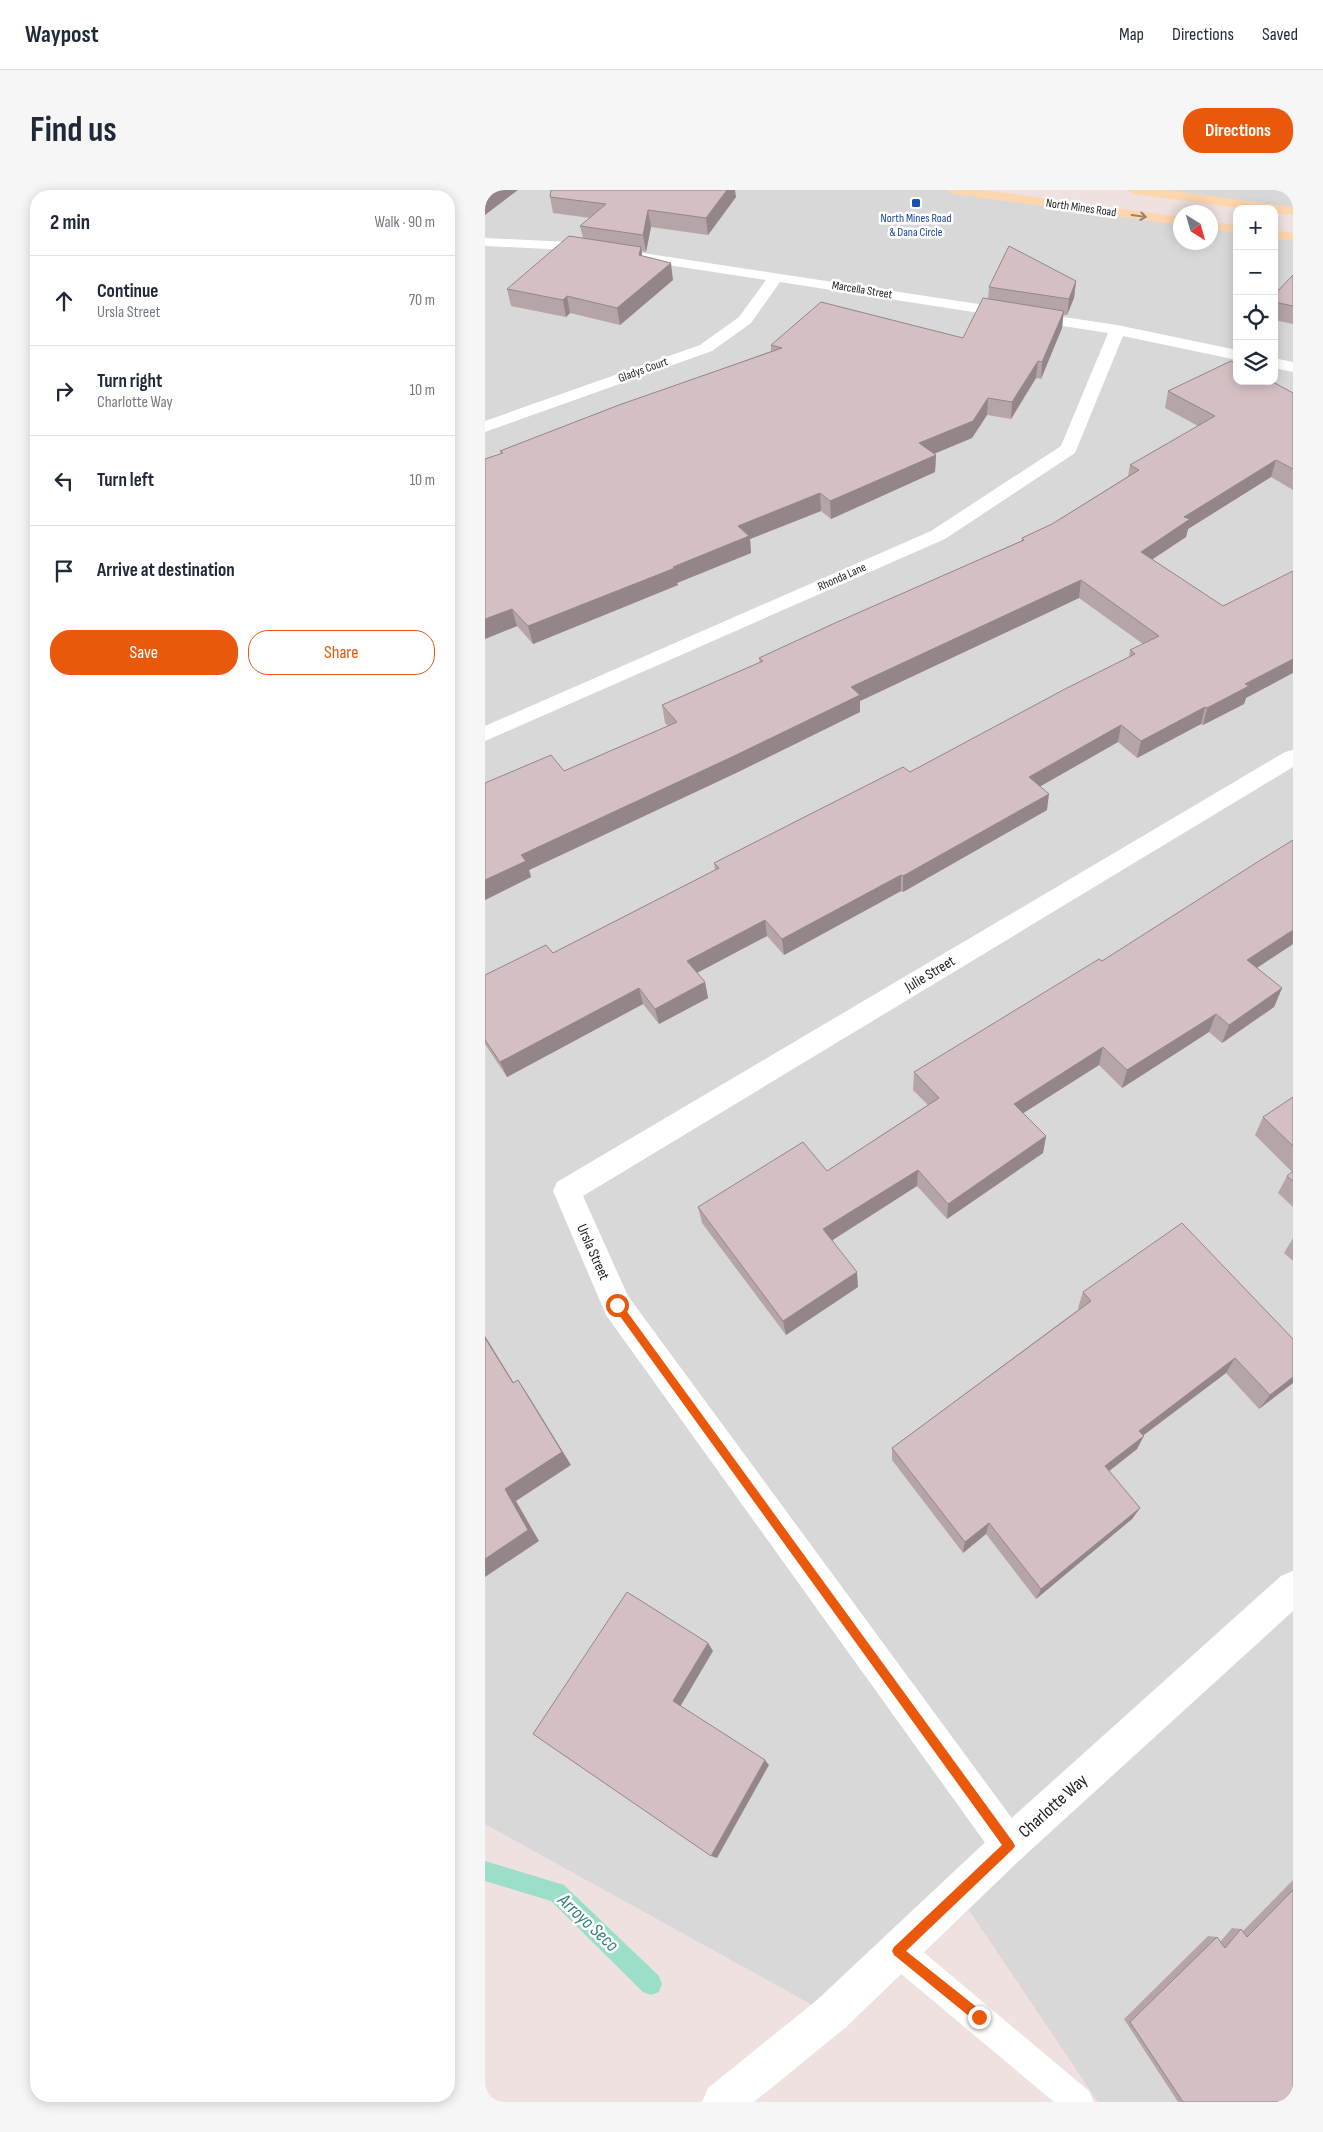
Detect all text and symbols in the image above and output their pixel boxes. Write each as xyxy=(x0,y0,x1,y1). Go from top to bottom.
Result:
text: Waypost xyxy=(25,20,99,49)
text: Map xyxy=(1119,24,1144,45)
text: Directions xyxy=(1172,24,1234,45)
text: Saved xyxy=(1262,24,1298,45)
button: Directions xyxy=(1183,108,1293,153)
text: Find us xyxy=(30,109,117,152)
street label: North Mines Road xyxy=(1045,196,1117,220)
marker: North Mines Road & Dana Circle xyxy=(910,197,922,209)
north arrow xyxy=(1173,205,1218,250)
map controls xyxy=(1233,205,1278,385)
button: + xyxy=(1233,205,1278,250)
text: 2 min xyxy=(50,210,90,235)
place label: North Mines Road & Dana Circle xyxy=(881,211,951,240)
one-way arrow xyxy=(1131,211,1147,221)
text: Walk · 90 m xyxy=(374,213,435,232)
button: − xyxy=(1233,250,1278,295)
street label: Marcella Street xyxy=(831,278,894,302)
text: Continue xyxy=(97,280,158,303)
icon: ahead xyxy=(50,287,78,315)
text: 70 m xyxy=(409,291,435,310)
button: locate xyxy=(1233,295,1278,340)
text: Ursla Street xyxy=(97,303,160,322)
button: layers xyxy=(1233,340,1278,385)
street label: Gladys Court xyxy=(616,354,670,386)
text: Turn right xyxy=(97,370,162,393)
icon: right xyxy=(50,377,78,405)
text: 10 m xyxy=(409,381,435,400)
text: Charlotte Way xyxy=(97,393,173,412)
icon: left xyxy=(50,467,78,495)
text: Turn left xyxy=(97,469,154,492)
text: 10 m xyxy=(409,471,435,490)
icon: arrive xyxy=(50,557,78,585)
text: Arrive at destination xyxy=(97,559,235,582)
street label: Rhonda Lane xyxy=(815,560,869,594)
button: Save xyxy=(50,630,238,675)
button: Share xyxy=(248,630,435,675)
street label: Julie Street xyxy=(901,951,959,997)
street label: Ursla Street xyxy=(572,1221,614,1283)
route start xyxy=(606,1294,629,1317)
street label: Charlotte Way xyxy=(1014,1770,1092,1842)
water label: Arroyo Seco xyxy=(552,1889,623,1957)
route end xyxy=(968,2006,991,2029)

